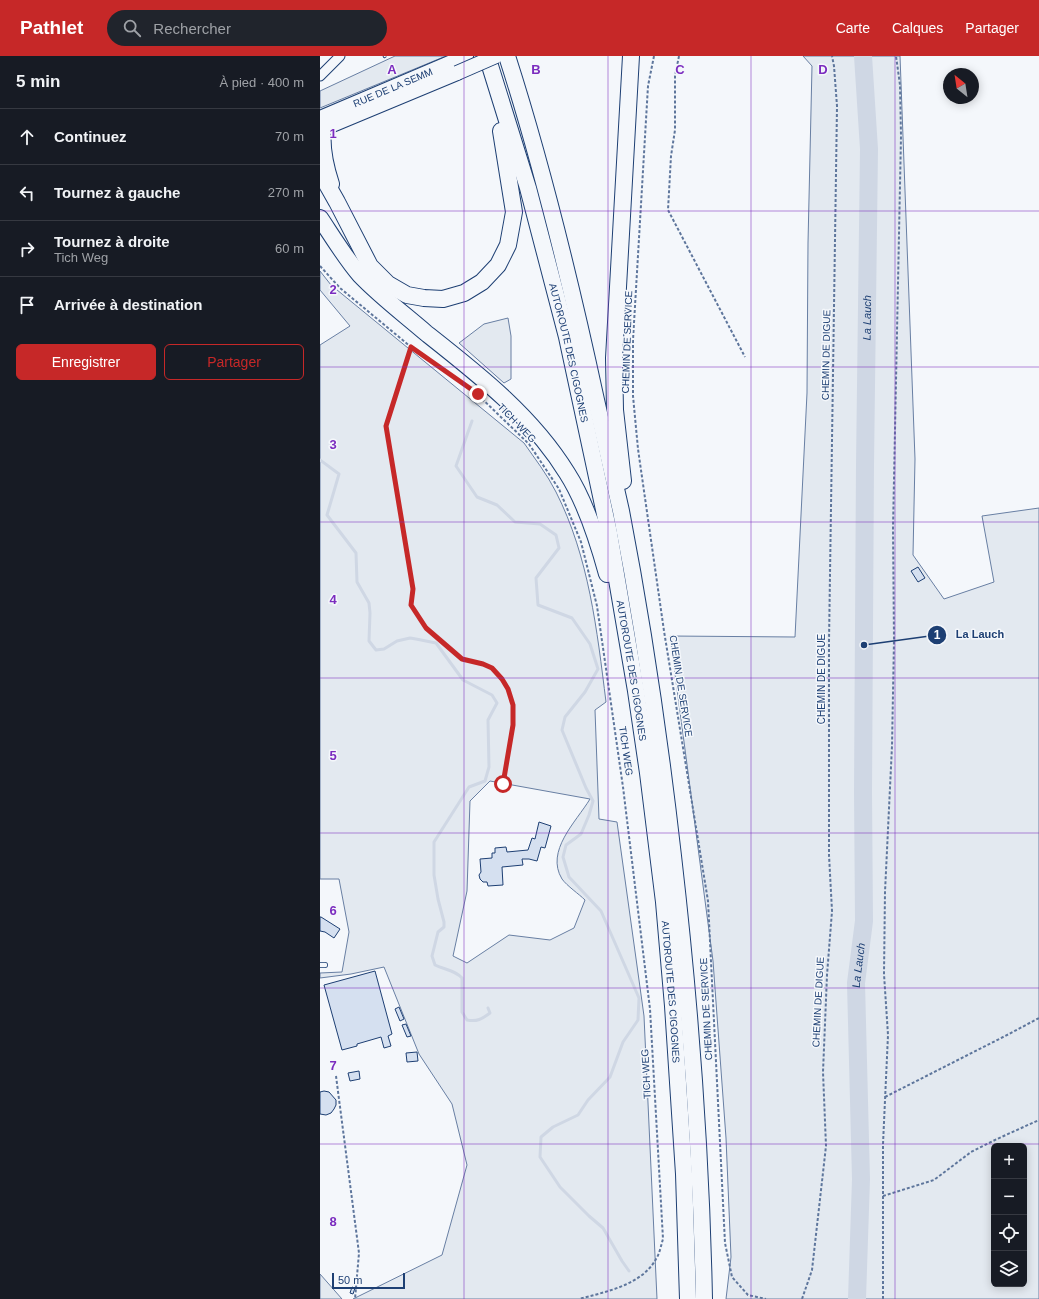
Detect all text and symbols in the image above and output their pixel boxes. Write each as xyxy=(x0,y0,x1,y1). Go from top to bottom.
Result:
search box xyxy=(107,10,387,46)
text: Pathlet xyxy=(20,17,83,38)
icon: search xyxy=(121,17,143,39)
text: Rechercher xyxy=(153,20,231,37)
text: Carte xyxy=(836,20,870,36)
text: Calques xyxy=(892,20,943,36)
text: Partager xyxy=(965,20,1019,36)
text: B xyxy=(531,62,541,77)
text: C xyxy=(675,62,685,77)
text: D xyxy=(818,62,828,77)
street label: RUE DE LA SEMM xyxy=(351,65,435,109)
north arrow xyxy=(943,68,979,104)
text: 5 min xyxy=(16,72,60,91)
text: À pied · 400 m xyxy=(219,75,304,90)
icon: ahead xyxy=(16,126,38,148)
text: 1 xyxy=(329,126,337,141)
text: Continuez xyxy=(54,128,127,145)
text: 70 m xyxy=(275,129,304,144)
icon: left xyxy=(16,182,38,204)
text: Tournez à gauche xyxy=(54,184,180,201)
text: 270 m xyxy=(268,185,304,200)
text: Tournez à droite xyxy=(54,233,170,250)
icon: right xyxy=(16,238,38,260)
text: 60 m xyxy=(275,241,304,256)
text: Tich Weg xyxy=(54,250,108,265)
text: 2 xyxy=(329,282,337,297)
street label: AUTOROUTE DES CIGOGNES xyxy=(548,282,591,424)
street label: CHEMIN DE SERVICE xyxy=(620,290,634,393)
icon: arrive xyxy=(16,294,38,316)
water label: La Lauch xyxy=(861,295,873,340)
text: Arrivée à destination xyxy=(54,296,202,313)
street label: CHEMIN DE DIGUE xyxy=(820,309,832,400)
button: Enregistrer xyxy=(16,344,156,380)
button: Partager xyxy=(164,344,304,380)
route end xyxy=(469,385,487,403)
street label: TICH WEG xyxy=(496,401,538,445)
text: 3 xyxy=(329,437,337,452)
text: 4 xyxy=(329,592,337,607)
street label: AUTOROUTE DES CIGOGNES xyxy=(615,599,649,742)
callout: La Lauch xyxy=(927,623,1012,646)
text: 1 xyxy=(934,628,941,642)
text: La Lauch xyxy=(956,628,1004,640)
street label: CHEMIN DE DIGUE xyxy=(816,633,827,724)
street label: CHEMIN DE SERVICE xyxy=(668,634,695,738)
street label: TICH WEG xyxy=(617,725,635,777)
text: 5 xyxy=(329,748,337,763)
route start xyxy=(494,775,512,793)
text: 6 xyxy=(329,903,337,918)
street label: AUTOROUTE DES CIGOGNES xyxy=(660,920,682,1064)
water label: La Lauch xyxy=(850,942,867,988)
street label: CHEMIN DE DIGUE xyxy=(810,956,826,1048)
street label: CHEMIN DE SERVICE xyxy=(698,957,714,1061)
street label: TICH WEG xyxy=(639,1049,653,1099)
text: 7 xyxy=(329,1058,337,1073)
map controls xyxy=(991,1143,1027,1287)
button: + xyxy=(991,1143,1027,1179)
button: − xyxy=(991,1179,1027,1215)
text: 8 xyxy=(329,1214,337,1229)
button: locate xyxy=(991,1215,1027,1251)
button: layers xyxy=(991,1251,1027,1287)
scale bar xyxy=(332,1271,405,1290)
text: 50 m xyxy=(338,1274,362,1286)

